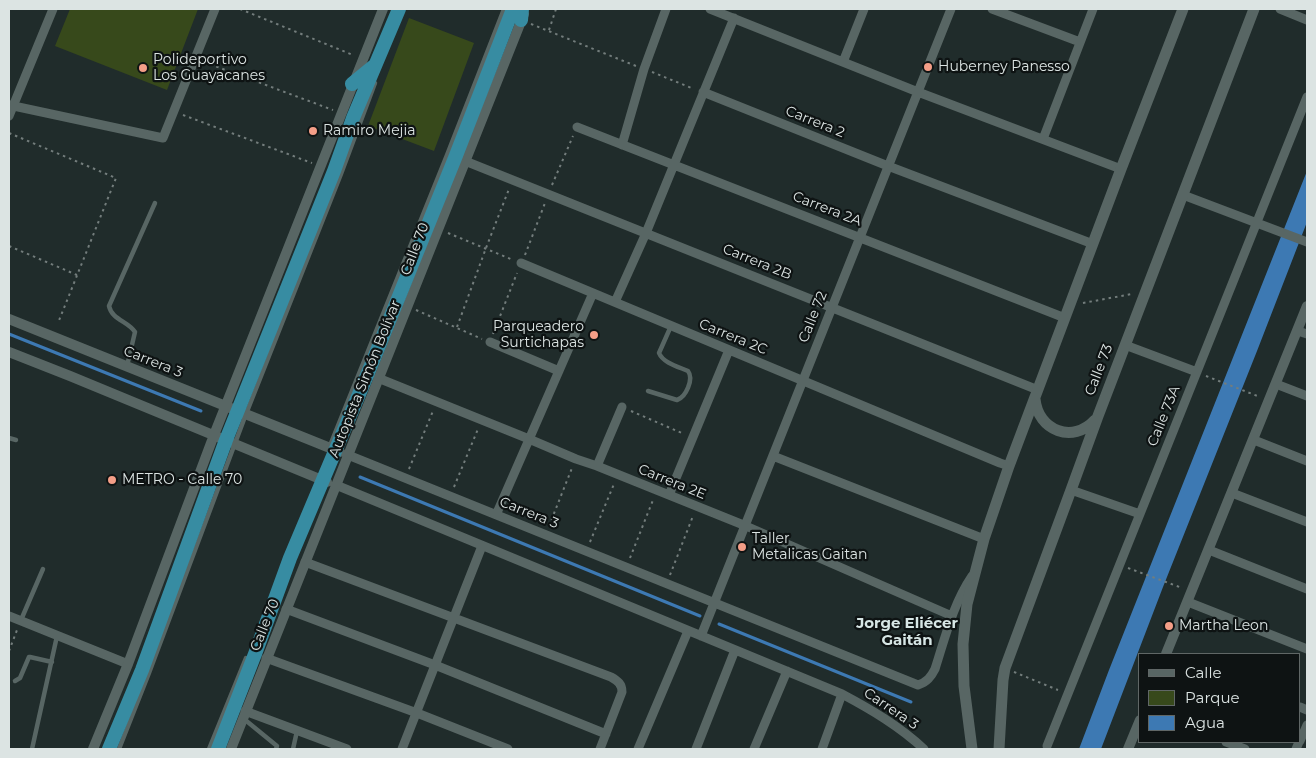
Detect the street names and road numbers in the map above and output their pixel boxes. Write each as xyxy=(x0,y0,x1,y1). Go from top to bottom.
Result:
street label: Carrera 2 xyxy=(783,103,847,141)
street label: Carrera 2A xyxy=(790,188,864,230)
street label: Calle 70 xyxy=(397,220,433,278)
street label: Carrera 2B xyxy=(720,241,794,283)
street label: Calle 72 xyxy=(795,289,831,345)
street label: Autopista Simón Bolívar xyxy=(326,298,404,460)
street label: Carrera 2C xyxy=(696,316,770,358)
street label: Calle 73 xyxy=(1082,342,1116,398)
street label: Carrera 3 xyxy=(121,343,185,381)
street label: Calle 73A xyxy=(1144,383,1184,449)
street label: Carrera 2E xyxy=(636,461,708,503)
street label: Carrera 3 xyxy=(497,494,561,532)
street label: Calle 70 xyxy=(247,596,283,654)
street label: Carrera 3 xyxy=(860,685,922,733)

